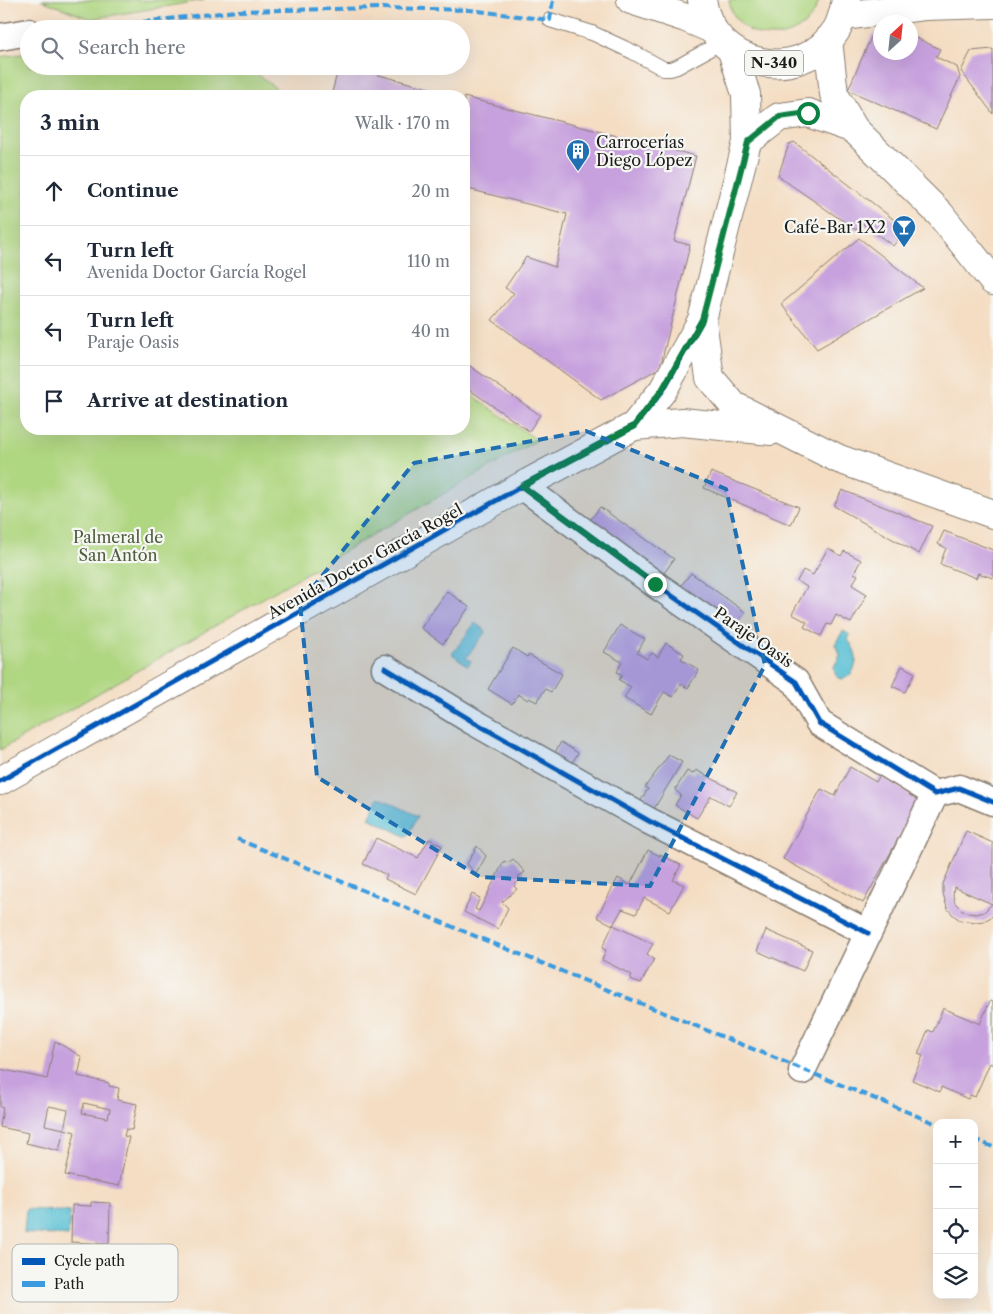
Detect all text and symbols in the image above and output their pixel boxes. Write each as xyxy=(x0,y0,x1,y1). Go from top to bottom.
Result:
north arrow xyxy=(873,15,918,60)
search box xyxy=(20,20,470,75)
icon: search xyxy=(38,34,66,62)
text: Search here xyxy=(78,36,186,59)
road number: N-340 xyxy=(745,50,803,76)
route start xyxy=(797,102,820,125)
text: 3 min xyxy=(40,110,100,135)
text: Walk · 170 m xyxy=(355,113,450,133)
place label: Carrocerías Diego López xyxy=(596,132,693,170)
building icon: Carrocerías Diego López xyxy=(565,138,591,172)
icon: ahead xyxy=(40,177,68,205)
text: Continue xyxy=(87,179,179,202)
text: 20 m xyxy=(411,181,450,201)
bar icon: Café-Bar 1X2 xyxy=(891,214,917,248)
place label: Café-Bar 1X2 xyxy=(784,217,886,237)
text: Turn left xyxy=(87,239,174,262)
icon: left xyxy=(40,247,68,275)
text: 110 m xyxy=(407,251,450,271)
text: Avenida Doctor García Rogel xyxy=(87,262,307,282)
text: Turn left xyxy=(87,309,174,332)
icon: left xyxy=(40,317,68,345)
text: 40 m xyxy=(411,321,450,341)
text: Paraje Oasis xyxy=(87,332,179,352)
icon: arrive xyxy=(40,387,68,415)
text: Arrive at destination xyxy=(87,389,288,412)
street label: Avenida Doctor García Rogel xyxy=(263,499,466,623)
park label: Palmeral de San Antón xyxy=(73,527,163,565)
route end xyxy=(644,573,667,596)
street label: Paraje Oasis xyxy=(711,602,798,672)
map controls xyxy=(933,1119,978,1299)
button: + xyxy=(933,1119,978,1164)
button: − xyxy=(933,1164,978,1209)
button: locate xyxy=(933,1209,978,1254)
legend xyxy=(12,1244,178,1302)
text: Cycle path xyxy=(54,1252,125,1270)
button: layers xyxy=(933,1254,978,1299)
text: Path xyxy=(54,1275,84,1293)

